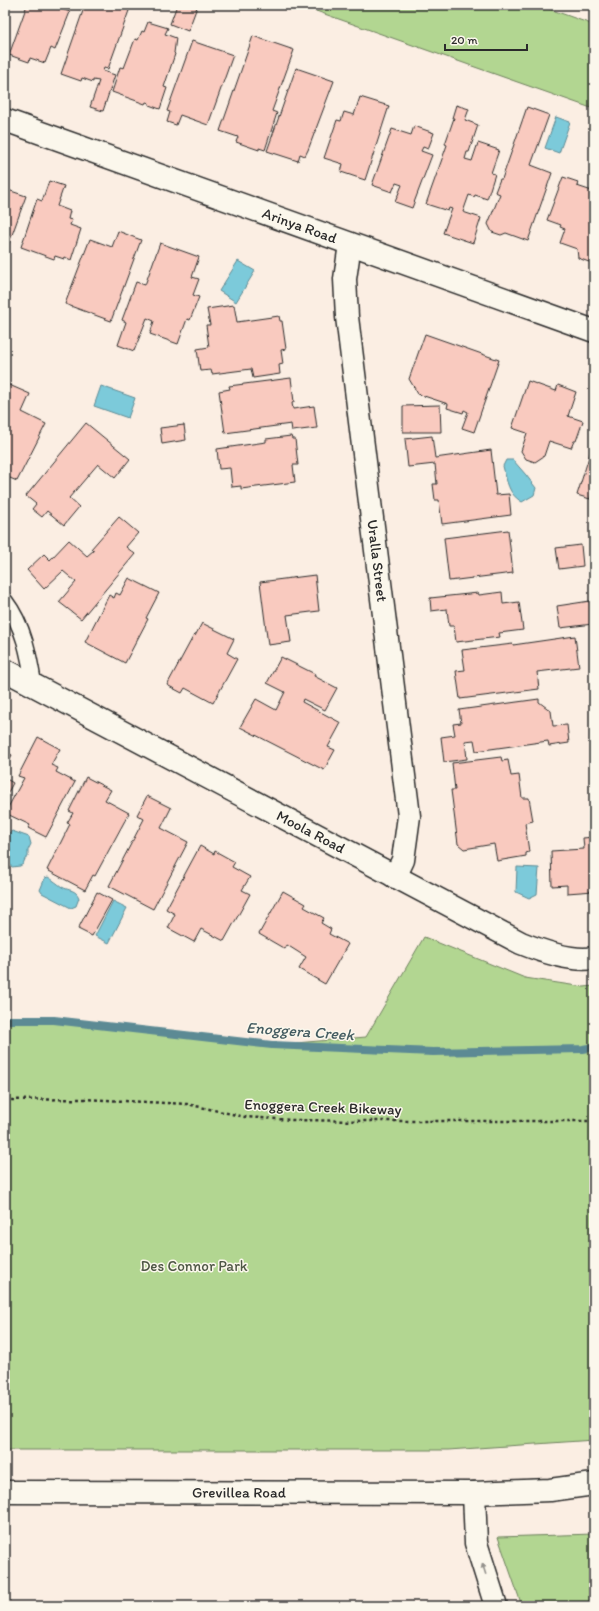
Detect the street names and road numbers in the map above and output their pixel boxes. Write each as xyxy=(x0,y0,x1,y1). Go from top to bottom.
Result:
street label: Arinya Road xyxy=(260,204,340,247)
street label: Uralla Street xyxy=(363,519,391,603)
street label: Moola Road xyxy=(273,806,348,857)
street label: Enoggera Creek Bikeway xyxy=(244,1095,402,1119)
street label: Grevillea Road xyxy=(192,1483,287,1502)

